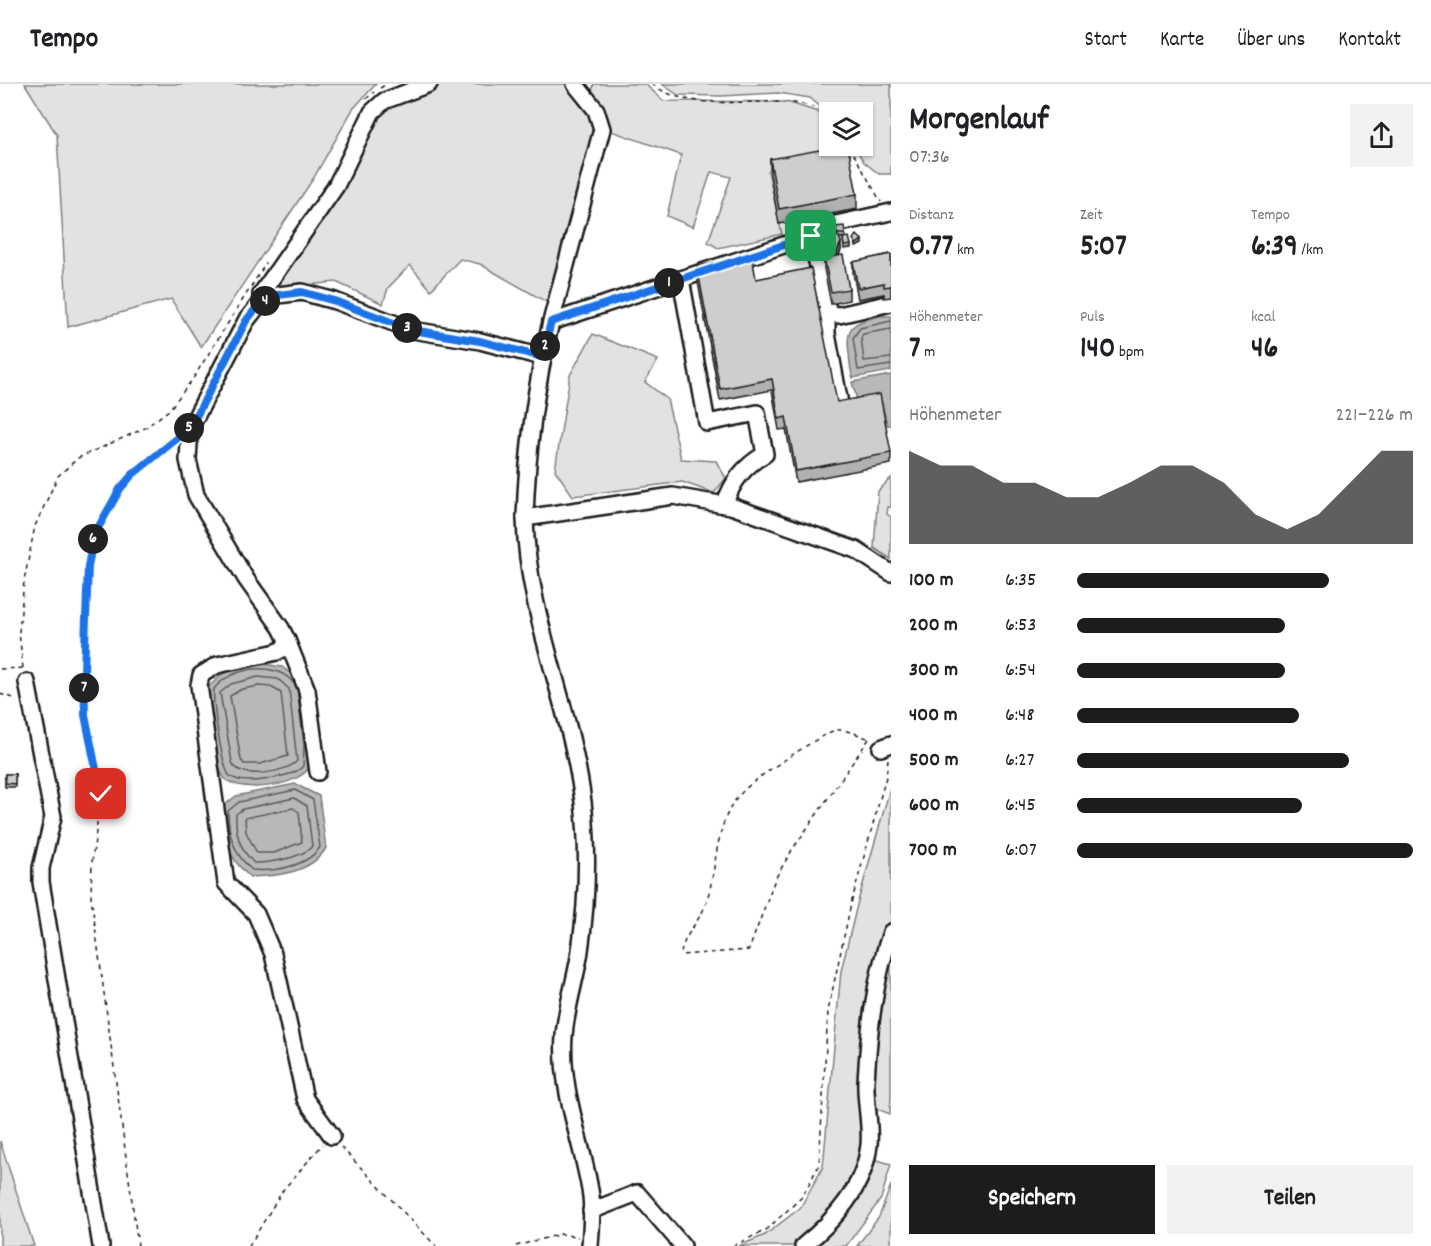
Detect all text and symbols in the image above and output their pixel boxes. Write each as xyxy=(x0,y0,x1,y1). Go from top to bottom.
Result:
text: Tempo xyxy=(30,21,98,61)
text: Start xyxy=(1085,26,1127,56)
text: Karte xyxy=(1160,26,1204,56)
text: Über uns xyxy=(1237,26,1305,56)
text: Kontakt xyxy=(1338,26,1401,56)
text: Morgenlauf xyxy=(909,98,1049,145)
map controls xyxy=(819,102,873,156)
button: layers xyxy=(819,102,873,156)
button: share xyxy=(1350,104,1413,167)
text: 07:36 xyxy=(909,144,950,172)
text: Distanz xyxy=(909,204,954,227)
text: Zeit xyxy=(1080,204,1103,227)
text: Tempo xyxy=(1251,204,1290,227)
pin xyxy=(785,210,836,261)
icon: arrive xyxy=(794,219,827,252)
text: 0.77 xyxy=(909,227,953,270)
text: 5:07 xyxy=(1080,227,1127,270)
text: 6:39 xyxy=(1251,227,1298,270)
text: km xyxy=(953,239,975,262)
text: /km xyxy=(1298,239,1324,262)
pin: 1 xyxy=(654,268,684,298)
text: 1 xyxy=(667,271,671,294)
pin: 4 xyxy=(250,286,280,316)
text: 4 xyxy=(262,289,268,312)
text: Höhenmeter xyxy=(909,306,983,329)
text: Puls xyxy=(1080,306,1105,329)
text: kcal xyxy=(1251,306,1275,329)
pin: 3 xyxy=(392,313,422,343)
text: 3 xyxy=(403,316,411,339)
text: 7 xyxy=(909,329,921,372)
text: 140 xyxy=(1080,329,1115,372)
text: 46 xyxy=(1251,329,1278,372)
pin: 2 xyxy=(530,331,560,361)
text: 2 xyxy=(542,334,549,357)
text: m xyxy=(921,341,935,364)
text: bpm xyxy=(1115,341,1144,364)
text: Höhenmeter xyxy=(909,402,1001,430)
text: 221–226 m xyxy=(1336,402,1413,430)
pin: 5 xyxy=(174,413,204,443)
text: 5 xyxy=(185,416,193,439)
pin: 6 xyxy=(78,524,108,554)
text: 6 xyxy=(89,527,97,550)
text: 100 m xyxy=(909,567,954,595)
text: 6:35 xyxy=(1005,567,1036,595)
text: 200 m xyxy=(909,612,958,640)
text: 6:53 xyxy=(1005,612,1036,640)
text: 300 m xyxy=(909,657,958,685)
text: 6:54 xyxy=(1005,657,1036,685)
pin: 7 xyxy=(69,673,99,703)
text: 7 xyxy=(81,676,87,699)
text: 400 m xyxy=(909,702,957,730)
text: 6:48 xyxy=(1005,702,1034,730)
text: 500 m xyxy=(909,747,958,775)
text: 6:27 xyxy=(1005,747,1035,775)
pin xyxy=(75,768,126,819)
icon: check xyxy=(84,777,117,810)
text: 600 m xyxy=(909,792,959,820)
text: 6:45 xyxy=(1005,792,1036,820)
text: 700 m xyxy=(909,837,957,865)
text: 6:07 xyxy=(1005,837,1037,865)
button: Speichern xyxy=(909,1165,1155,1234)
button: Teilen xyxy=(1167,1165,1413,1234)

